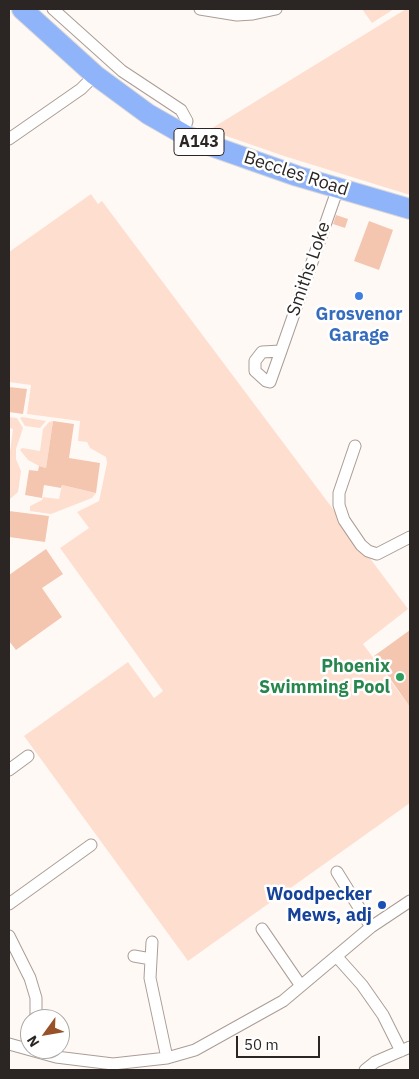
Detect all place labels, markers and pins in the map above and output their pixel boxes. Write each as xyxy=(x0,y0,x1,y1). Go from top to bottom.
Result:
marker: Grosvenor Garage xyxy=(353,290,365,302)
place label: Grosvenor Garage xyxy=(316,304,402,346)
place label: Phoenix Swimming Pool xyxy=(259,656,390,699)
marker: Phoenix Swimming Pool xyxy=(394,671,406,683)
place label: Woodpecker Mews, adj xyxy=(266,884,372,926)
marker: Woodpecker Mews, adj xyxy=(376,899,388,911)

